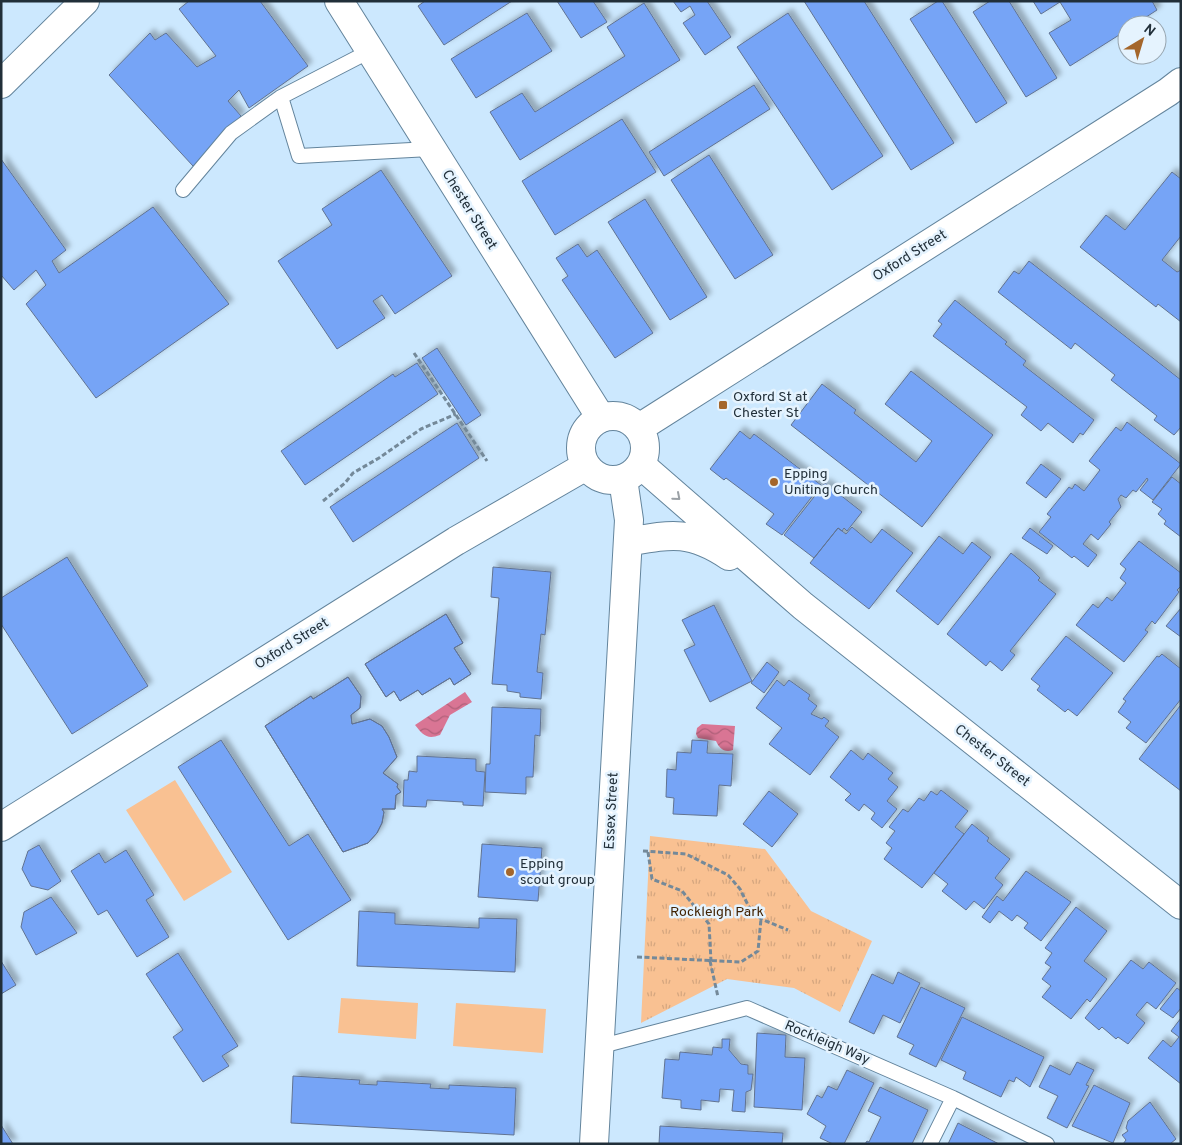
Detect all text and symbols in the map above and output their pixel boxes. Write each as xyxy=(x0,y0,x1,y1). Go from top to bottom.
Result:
north arrow xyxy=(1117,15,1167,65)
text: N xyxy=(1140,21,1158,41)
street label: Chester Street xyxy=(438,167,500,253)
street label: Oxford Street xyxy=(870,227,950,285)
place label: Oxford St at Chester St xyxy=(733,389,808,422)
marker: Oxford St at Chester St xyxy=(717,399,729,411)
place label: Epping Uniting Church xyxy=(784,466,878,499)
marker: Epping Uniting Church xyxy=(768,476,780,488)
one-way arrow xyxy=(671,492,680,500)
street label: Oxford Street xyxy=(252,615,332,673)
street label: Chester Street xyxy=(951,721,1033,791)
street label: Essex Street xyxy=(601,772,623,850)
place label: Epping scout group xyxy=(520,856,595,889)
marker: Epping scout group xyxy=(504,866,516,878)
park label: Rockleigh Park xyxy=(670,904,764,921)
street label: Rockleigh Way xyxy=(782,1017,872,1069)

